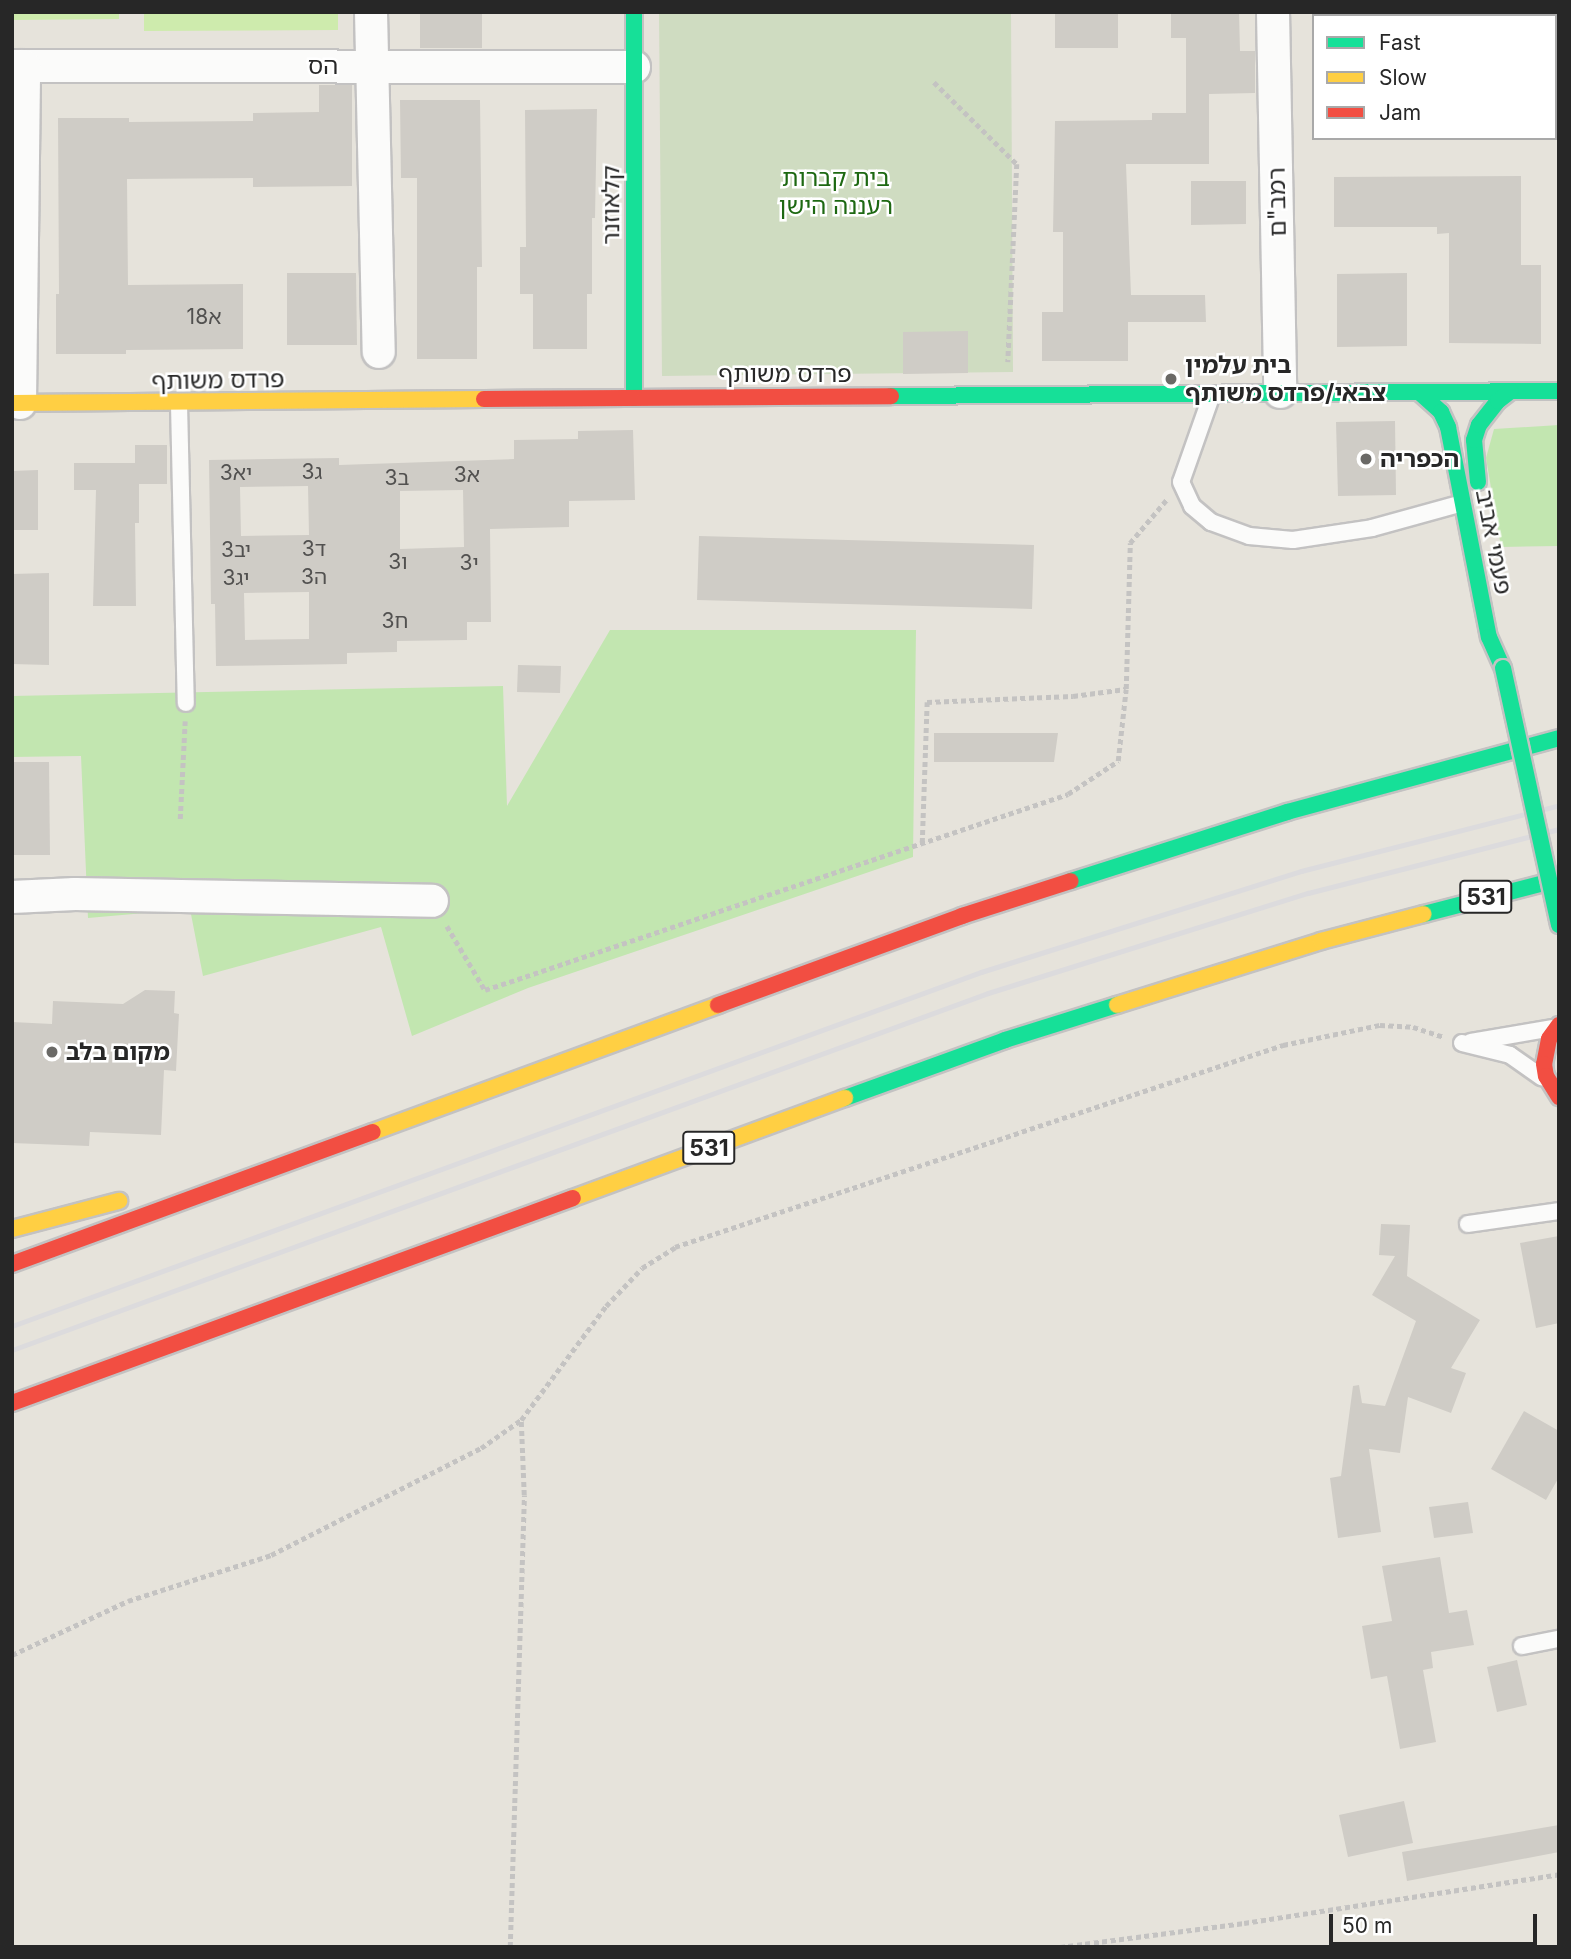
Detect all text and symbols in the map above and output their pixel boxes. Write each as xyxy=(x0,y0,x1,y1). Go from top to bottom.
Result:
legend xyxy=(1312,14,1557,140)
text: Fast xyxy=(1379,30,1421,55)
street label: הס xyxy=(308,52,338,80)
text: Slow xyxy=(1379,65,1427,90)
text: Jam xyxy=(1379,100,1421,125)
park label: בית קברות רעננה הישן xyxy=(779,164,893,220)
street label: קלאוזנר xyxy=(597,165,625,245)
street label: רמב"ם xyxy=(1262,167,1292,237)
house number: 18א xyxy=(187,304,221,330)
place label: בית עלמין צבאי/פרדס משותף xyxy=(1185,351,1386,407)
street label: פרדס משותף xyxy=(718,360,852,388)
street label: פרדס משותף xyxy=(151,364,285,396)
marker: בית עלמין צבאי/פרדס משותף xyxy=(1163,371,1179,387)
place label: הכפריה xyxy=(1380,445,1459,473)
marker: הכפריה xyxy=(1358,451,1374,467)
house number: 3ג xyxy=(302,459,322,485)
house number: 3יא xyxy=(220,460,252,486)
house number: 3א xyxy=(454,462,480,488)
house number: 3ב xyxy=(385,465,409,491)
street label: פעמי אביב xyxy=(1470,487,1518,597)
house number: 3ד xyxy=(302,536,326,562)
house number: 3יב xyxy=(221,537,251,563)
house number: 3ו xyxy=(388,549,408,575)
house number: 3י xyxy=(459,550,479,576)
house number: 3ה xyxy=(301,564,327,590)
house number: 3יג xyxy=(222,565,250,591)
house number: 3ח xyxy=(382,608,408,634)
road number: 531 xyxy=(1458,877,1514,916)
place label: מקום בלב xyxy=(66,1038,170,1066)
marker: מקום בלב xyxy=(44,1044,60,1060)
road number: 531 xyxy=(681,1128,737,1168)
scale bar xyxy=(1333,1899,1541,1943)
text: 50 m xyxy=(1342,1913,1392,1938)

